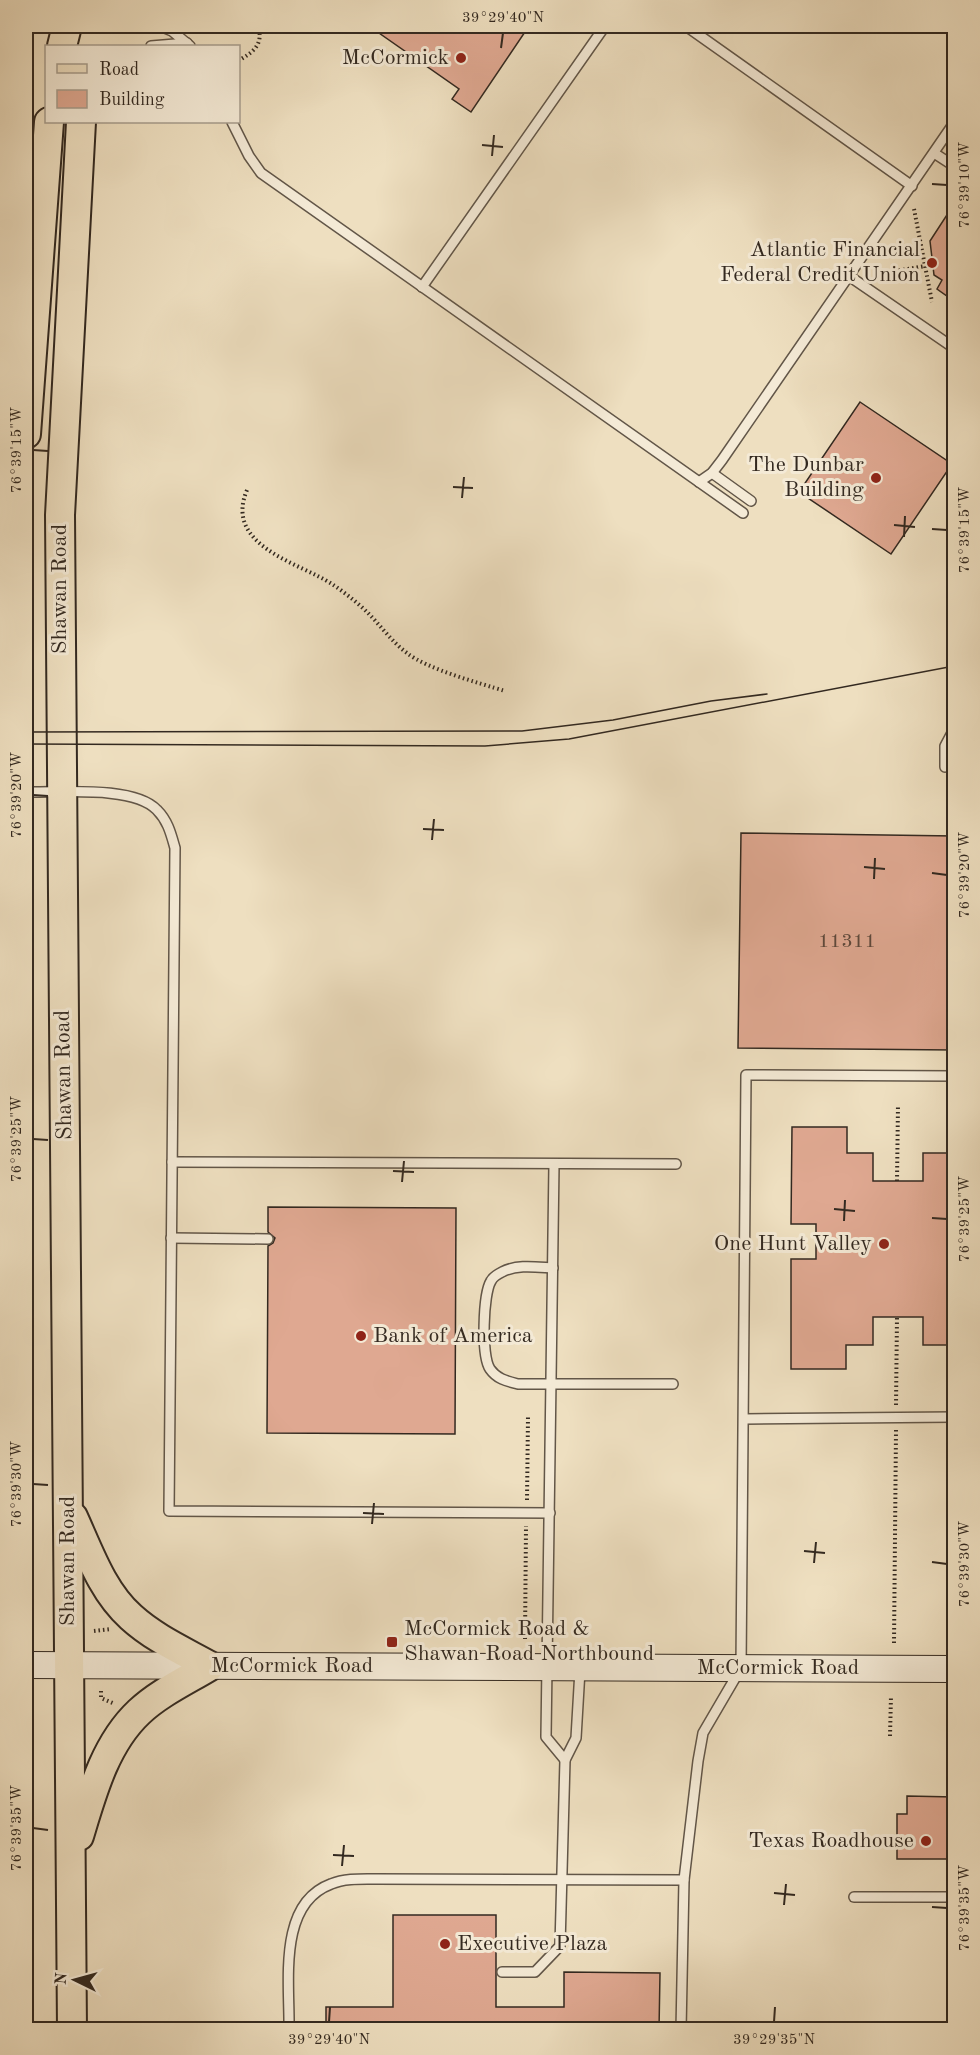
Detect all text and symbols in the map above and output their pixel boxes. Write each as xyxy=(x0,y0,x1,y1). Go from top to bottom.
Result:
text: 39°29'40"N xyxy=(462,11,544,26)
legend xyxy=(45,45,240,123)
place label: McCormick xyxy=(342,47,449,69)
marker: McCormick xyxy=(454,51,468,65)
text: Road xyxy=(99,61,139,79)
text: Building xyxy=(99,91,165,109)
text: 76°39'10"W xyxy=(958,142,973,228)
place label: Atlantic Financial Federal Credit Union xyxy=(720,239,920,286)
marker: Atlantic Financial Federal Credit Union xyxy=(925,256,939,270)
text: 76°39'15"W xyxy=(10,407,25,493)
place label: The Dunbar Building xyxy=(748,454,864,501)
marker: The Dunbar Building xyxy=(869,471,883,485)
text: 76°39'15"W xyxy=(958,487,973,573)
street label: Shawan Road xyxy=(49,524,71,654)
text: 76°39'20"W xyxy=(10,752,25,838)
text: 76°39'20"W xyxy=(958,832,973,918)
house number: 11311 xyxy=(818,932,876,952)
street label: Shawan Road xyxy=(52,1010,76,1140)
text: 76°39'25"W xyxy=(10,1096,25,1182)
text: 76°39'25"W xyxy=(958,1176,973,1262)
place label: One Hunt Valley xyxy=(714,1233,872,1255)
marker: One Hunt Valley xyxy=(877,1237,891,1251)
place label: Bank of America xyxy=(373,1325,533,1347)
marker: Bank of America xyxy=(354,1329,368,1343)
text: 76°39'30"W xyxy=(10,1441,25,1527)
street label: Shawan Road xyxy=(57,1496,79,1626)
text: 76°39'30"W xyxy=(958,1521,973,1607)
place label: McCormick Road & Shawan Road Northbound xyxy=(404,1618,654,1665)
marker: McCormick Road & Shawan Road Northbound xyxy=(385,1635,399,1649)
street label: McCormick Road xyxy=(211,1655,373,1677)
street label: McCormick Road xyxy=(697,1657,859,1679)
text: 76°39'35"W xyxy=(10,1785,25,1871)
place label: Texas Roadhouse xyxy=(748,1830,914,1852)
marker: Texas Roadhouse xyxy=(919,1834,933,1848)
text: 76°39'35"W xyxy=(958,1865,973,1951)
place label: Executive Plaza xyxy=(457,1933,608,1955)
marker: Executive Plaza xyxy=(438,1937,452,1951)
north arrow xyxy=(45,1950,105,2010)
text: N xyxy=(54,1971,71,1986)
text: 39°29'40"N xyxy=(288,2033,370,2048)
text: 39°29'35"N xyxy=(733,2033,815,2048)

